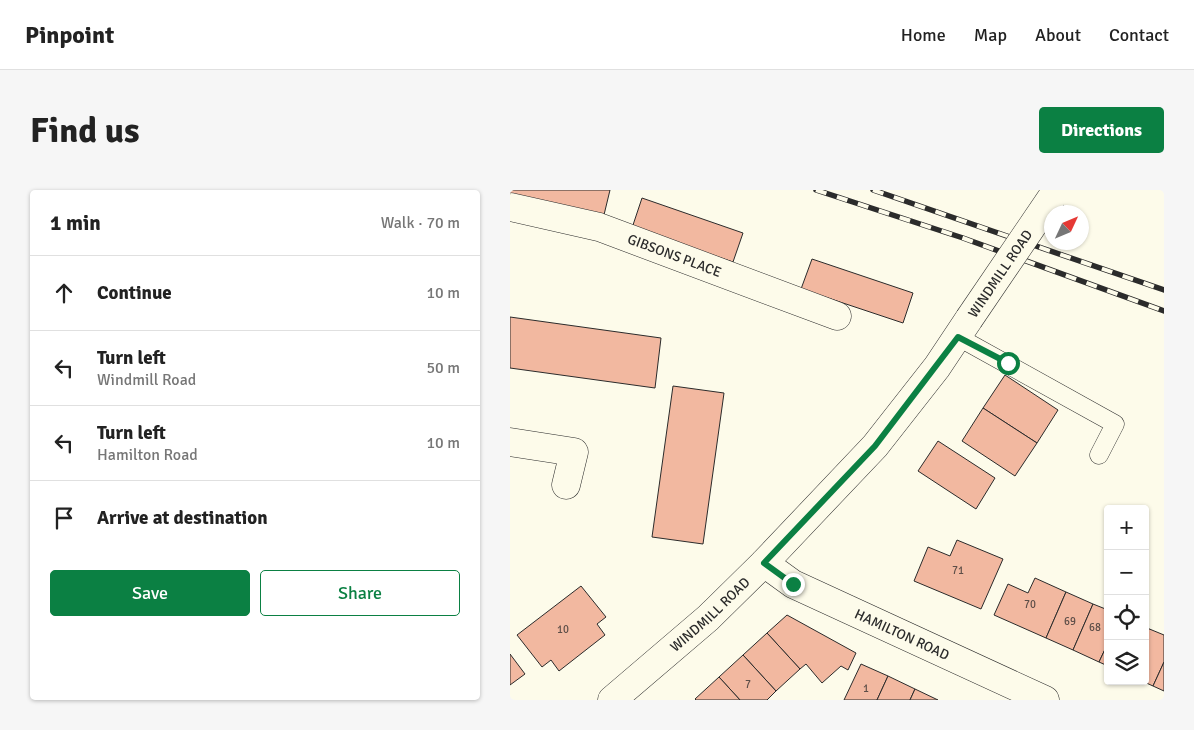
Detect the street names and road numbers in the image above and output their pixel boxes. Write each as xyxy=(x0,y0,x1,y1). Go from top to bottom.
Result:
street label: WINDMILL ROAD xyxy=(964,226,1036,321)
street label: GIBSONS PLACE xyxy=(625,230,724,281)
street label: WINDMILL ROAD xyxy=(666,573,753,655)
street label: HAMILTON ROAD xyxy=(852,605,952,663)

